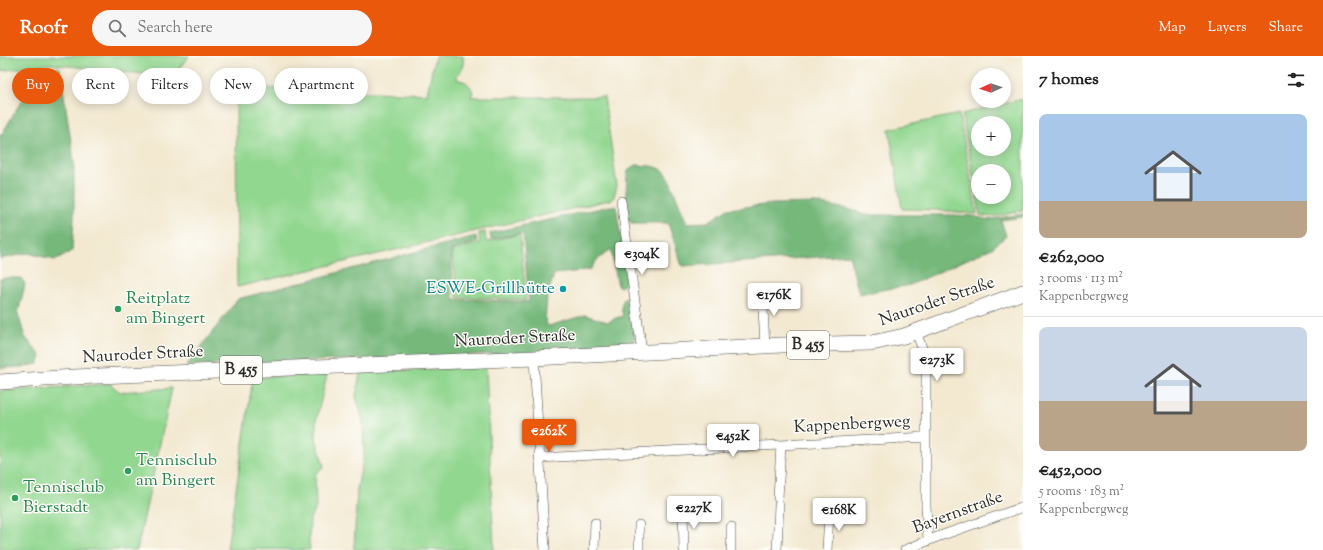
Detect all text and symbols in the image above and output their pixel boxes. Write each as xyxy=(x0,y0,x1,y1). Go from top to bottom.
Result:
search box xyxy=(92,10,372,46)
text: Roofr xyxy=(20,15,68,42)
icon: search xyxy=(106,17,128,39)
text: Search here xyxy=(138,18,213,39)
text: Map xyxy=(1159,18,1186,38)
text: Layers xyxy=(1208,18,1246,38)
text: Share xyxy=(1268,18,1303,38)
chip: Buy xyxy=(12,68,64,104)
chip: Rent xyxy=(72,68,129,104)
chip: Filters xyxy=(137,68,202,104)
chip: New xyxy=(210,68,266,104)
chip: Apartment xyxy=(274,68,368,104)
north arrow xyxy=(971,68,1011,108)
map controls xyxy=(971,68,1011,204)
text: 7 homes xyxy=(1039,68,1099,92)
icon: filters xyxy=(1285,69,1307,91)
button: + xyxy=(971,116,1011,156)
icon: home xyxy=(1137,140,1209,212)
button: − xyxy=(971,164,1011,204)
pin: €304K xyxy=(614,242,670,276)
text: €304K xyxy=(624,246,660,264)
text: €262,000 xyxy=(1039,246,1104,270)
text: 3 rooms · 113 m² xyxy=(1039,270,1123,288)
street label: Nauroder Straße xyxy=(876,271,998,333)
place label: ESWE-Grillhütte xyxy=(426,277,555,301)
pin: €176K xyxy=(746,283,802,317)
marker: ESWE-Grillhütte xyxy=(558,284,568,294)
place label: Reitplatz am Bingert xyxy=(126,287,205,331)
text: €176K xyxy=(757,287,791,305)
text: Kappenbergweg xyxy=(1039,288,1128,306)
marker: Reitplatz am Bingert xyxy=(113,304,123,314)
street label: Nauroder Straße xyxy=(454,324,576,354)
road number: B 455 xyxy=(787,331,829,359)
street label: Nauroder Straße xyxy=(82,340,204,370)
pin: €273K xyxy=(909,348,965,382)
text: €273K xyxy=(919,352,955,370)
icon: home xyxy=(1137,353,1209,425)
road number: B 455 xyxy=(220,356,262,384)
street label: Kappenbergweg xyxy=(793,410,911,440)
pin: €262K xyxy=(521,419,577,453)
text: €262K xyxy=(531,423,567,441)
pin: €452K xyxy=(705,424,761,458)
text: €452K xyxy=(716,428,750,446)
place label: Tennisclub am Bingert xyxy=(136,449,217,493)
text: €452,000 xyxy=(1039,459,1102,483)
marker: Tennisclub am Bingert xyxy=(123,466,133,476)
place label: Tennisclub Bierstadt xyxy=(23,476,104,520)
text: 5 rooms · 183 m² xyxy=(1039,483,1124,501)
street label: Bayernstraße xyxy=(910,486,1007,540)
marker: Tennisclub Bierstadt xyxy=(10,493,20,503)
pin: €227K xyxy=(666,496,722,530)
pin: €168K xyxy=(811,498,867,532)
text: €227K xyxy=(676,500,712,518)
text: Kappenbergweg xyxy=(1039,501,1128,519)
text: €168K xyxy=(822,502,856,520)

